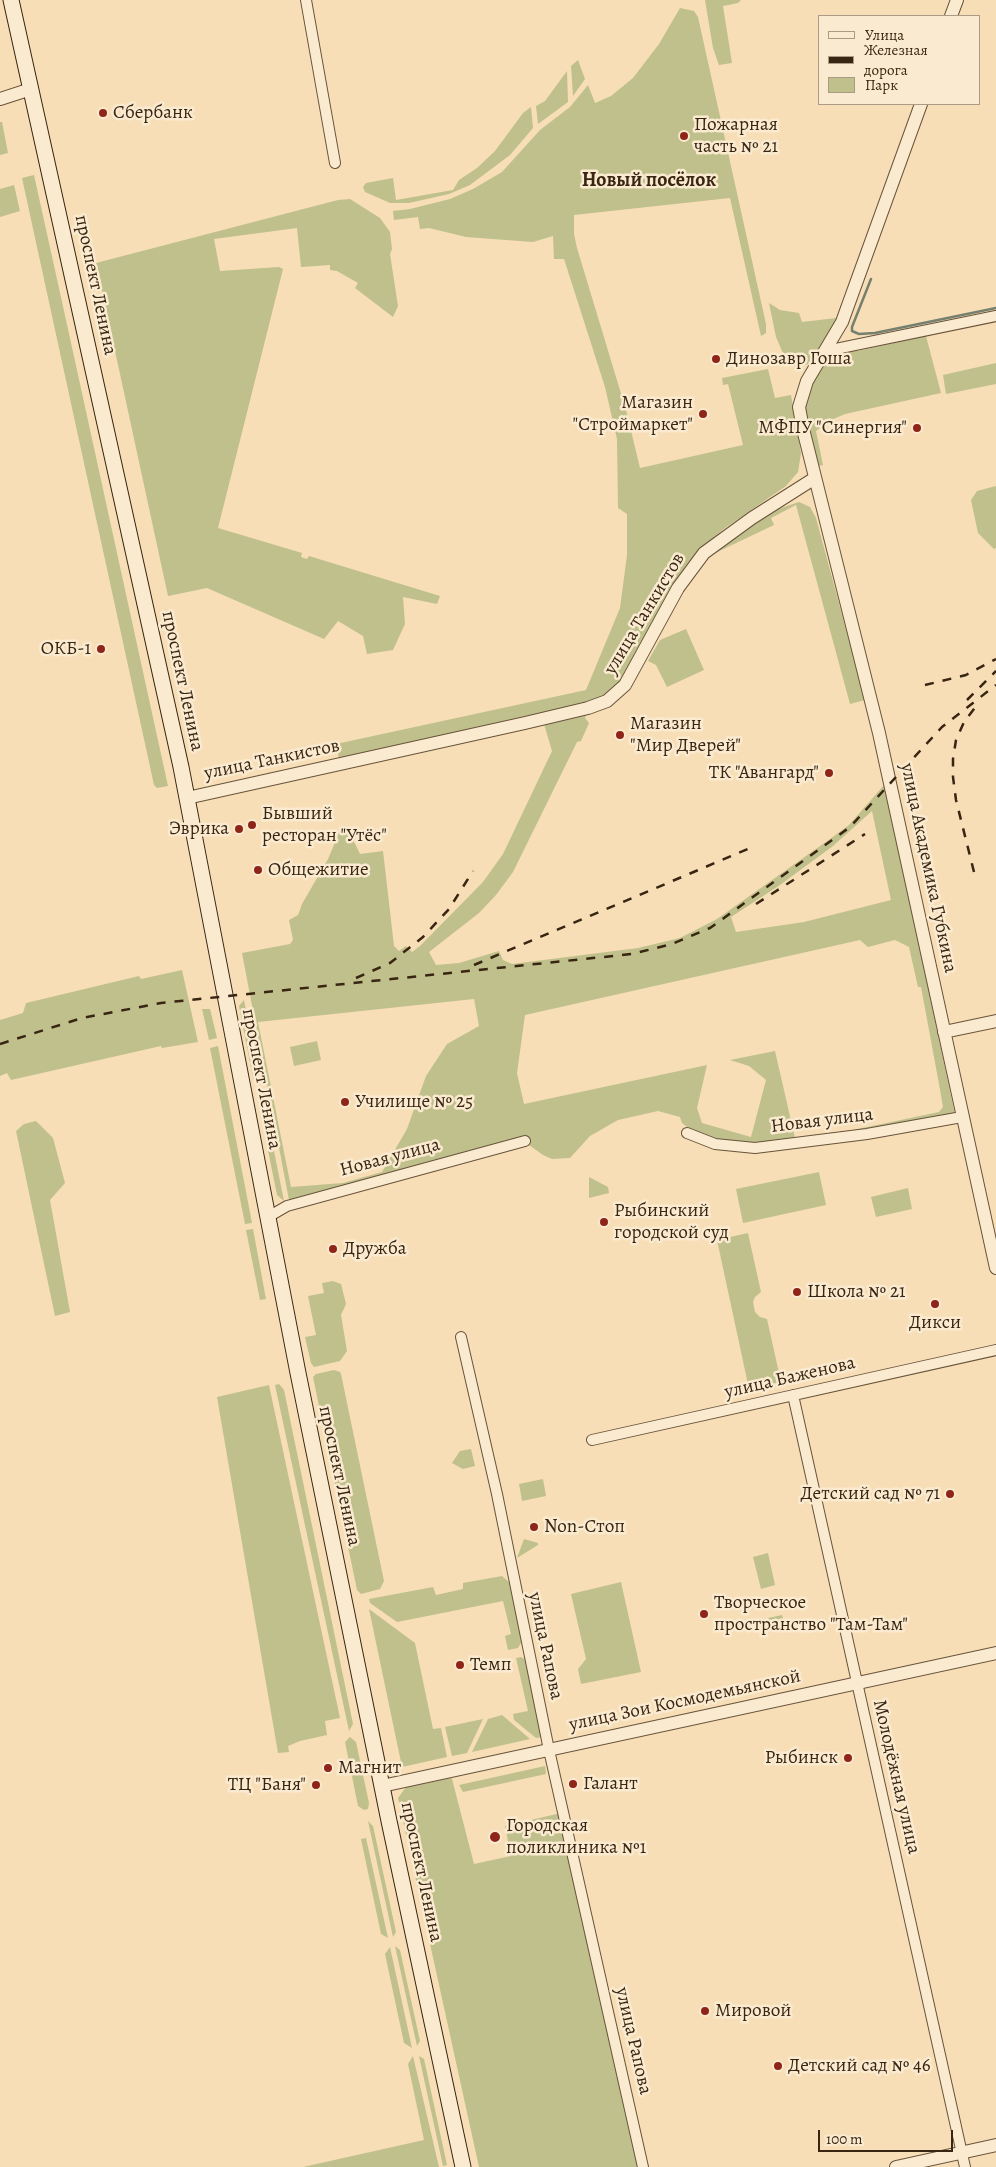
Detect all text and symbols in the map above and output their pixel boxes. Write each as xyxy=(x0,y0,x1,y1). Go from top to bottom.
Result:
legend xyxy=(818,15,981,105)
text: Улица xyxy=(865,25,904,45)
text: Железная дорога xyxy=(864,40,928,80)
text: Парк xyxy=(865,75,898,95)
place label: Сбербанк xyxy=(113,102,193,124)
marker: Сбербанк xyxy=(97,107,109,119)
place label: Пожарная часть № 21 xyxy=(694,114,778,158)
marker: Пожарная часть № 21 xyxy=(678,130,690,142)
district label: Новый посёлок xyxy=(582,169,716,193)
street label: проспект Ленина xyxy=(69,213,121,357)
place label: Динозавр Гоша xyxy=(726,348,852,370)
marker: Динозавр Гоша xyxy=(710,353,722,365)
place label: Магазин "Строймаркет" xyxy=(573,392,693,436)
marker: Магазин "Строймаркет" xyxy=(697,408,709,420)
place label: МФПУ "Синергия" xyxy=(758,417,907,439)
marker: МФПУ "Синергия" xyxy=(911,422,923,434)
street label: улица Танкистов xyxy=(600,549,690,679)
street label: проспект Ленина xyxy=(156,609,208,753)
place label: ОКБ-1 xyxy=(41,638,91,660)
marker: ОКБ-1 xyxy=(95,643,107,655)
place label: Магазин "Мир Дверей" xyxy=(630,713,741,757)
marker: Магазин "Мир Дверей" xyxy=(614,729,626,741)
street label: улица Танкистов xyxy=(202,735,342,785)
street label: улица Академика Губкина xyxy=(895,761,961,975)
place label: ТК "Авангард" xyxy=(709,762,819,784)
marker: ТК "Авангард" xyxy=(823,767,835,779)
place label: Бывший ресторан "Утёс" xyxy=(262,803,387,847)
place label: Эврика xyxy=(169,818,229,840)
marker: Бывший ресторан "Утёс" xyxy=(246,819,258,831)
marker: Эврика xyxy=(233,823,245,835)
place label: Общежитие xyxy=(268,859,369,881)
marker: Общежитие xyxy=(252,864,264,876)
street label: проспект Ленина xyxy=(236,1007,286,1151)
place label: Училище № 25 xyxy=(355,1091,473,1113)
marker: Училище № 25 xyxy=(339,1096,351,1108)
street label: Новая улица xyxy=(770,1103,874,1139)
street label: Новая улица xyxy=(337,1134,443,1182)
place label: Рыбинский городской суд xyxy=(614,1200,729,1244)
marker: Рыбинский городской суд xyxy=(598,1216,610,1228)
place label: Дружба xyxy=(343,1238,406,1260)
marker: Дружба xyxy=(327,1243,339,1255)
place label: Школа № 21 xyxy=(807,1281,905,1303)
marker: Школа № 21 xyxy=(791,1286,803,1298)
marker: Дикси xyxy=(929,1298,941,1310)
place label: Дикси xyxy=(909,1312,961,1334)
street label: улица Баженова xyxy=(722,1352,858,1404)
street label: проспект Ленина xyxy=(313,1404,365,1548)
place label: Детский сад № 71 xyxy=(800,1483,940,1505)
marker: Детский сад № 71 xyxy=(944,1488,956,1500)
place label: Non-Стоп xyxy=(544,1516,625,1538)
marker: Non-Стоп xyxy=(528,1521,540,1533)
street label: улица Рапова xyxy=(522,1590,568,1702)
place label: Творческое пространство "Там-Там" xyxy=(714,1592,908,1636)
marker: Творческое пространство "Там-Там" xyxy=(698,1608,710,1620)
place label: Темп xyxy=(470,1654,511,1676)
marker: Темп xyxy=(454,1659,466,1671)
street label: улица Зои Космодемьянской xyxy=(567,1665,803,1737)
street label: Молодёжная улица xyxy=(867,1698,925,1856)
place label: Рыбинск xyxy=(765,1747,838,1769)
marker: Рыбинск xyxy=(842,1752,854,1764)
place label: Магнит xyxy=(338,1757,401,1779)
marker: Магнит xyxy=(322,1762,334,1774)
place label: Галант xyxy=(583,1773,638,1795)
place label: ТЦ "Баня" xyxy=(228,1774,306,1796)
marker: Галант xyxy=(567,1778,579,1790)
marker: ТЦ "Баня" xyxy=(310,1779,322,1791)
street label: проспект Ленина xyxy=(395,1800,447,1944)
place label: Городская поликлиника №1 xyxy=(506,1815,646,1859)
marker: Городская поликлиника №1 xyxy=(488,1830,502,1844)
street label: улица Рапова xyxy=(610,1985,656,2097)
place label: Мировой xyxy=(715,2000,791,2022)
marker: Мировой xyxy=(699,2005,711,2017)
place label: Детский сад № 46 xyxy=(788,2055,930,2077)
marker: Детский сад № 46 xyxy=(772,2060,784,2072)
scale bar xyxy=(821,2120,956,2152)
text: 100 m xyxy=(826,2129,863,2149)

